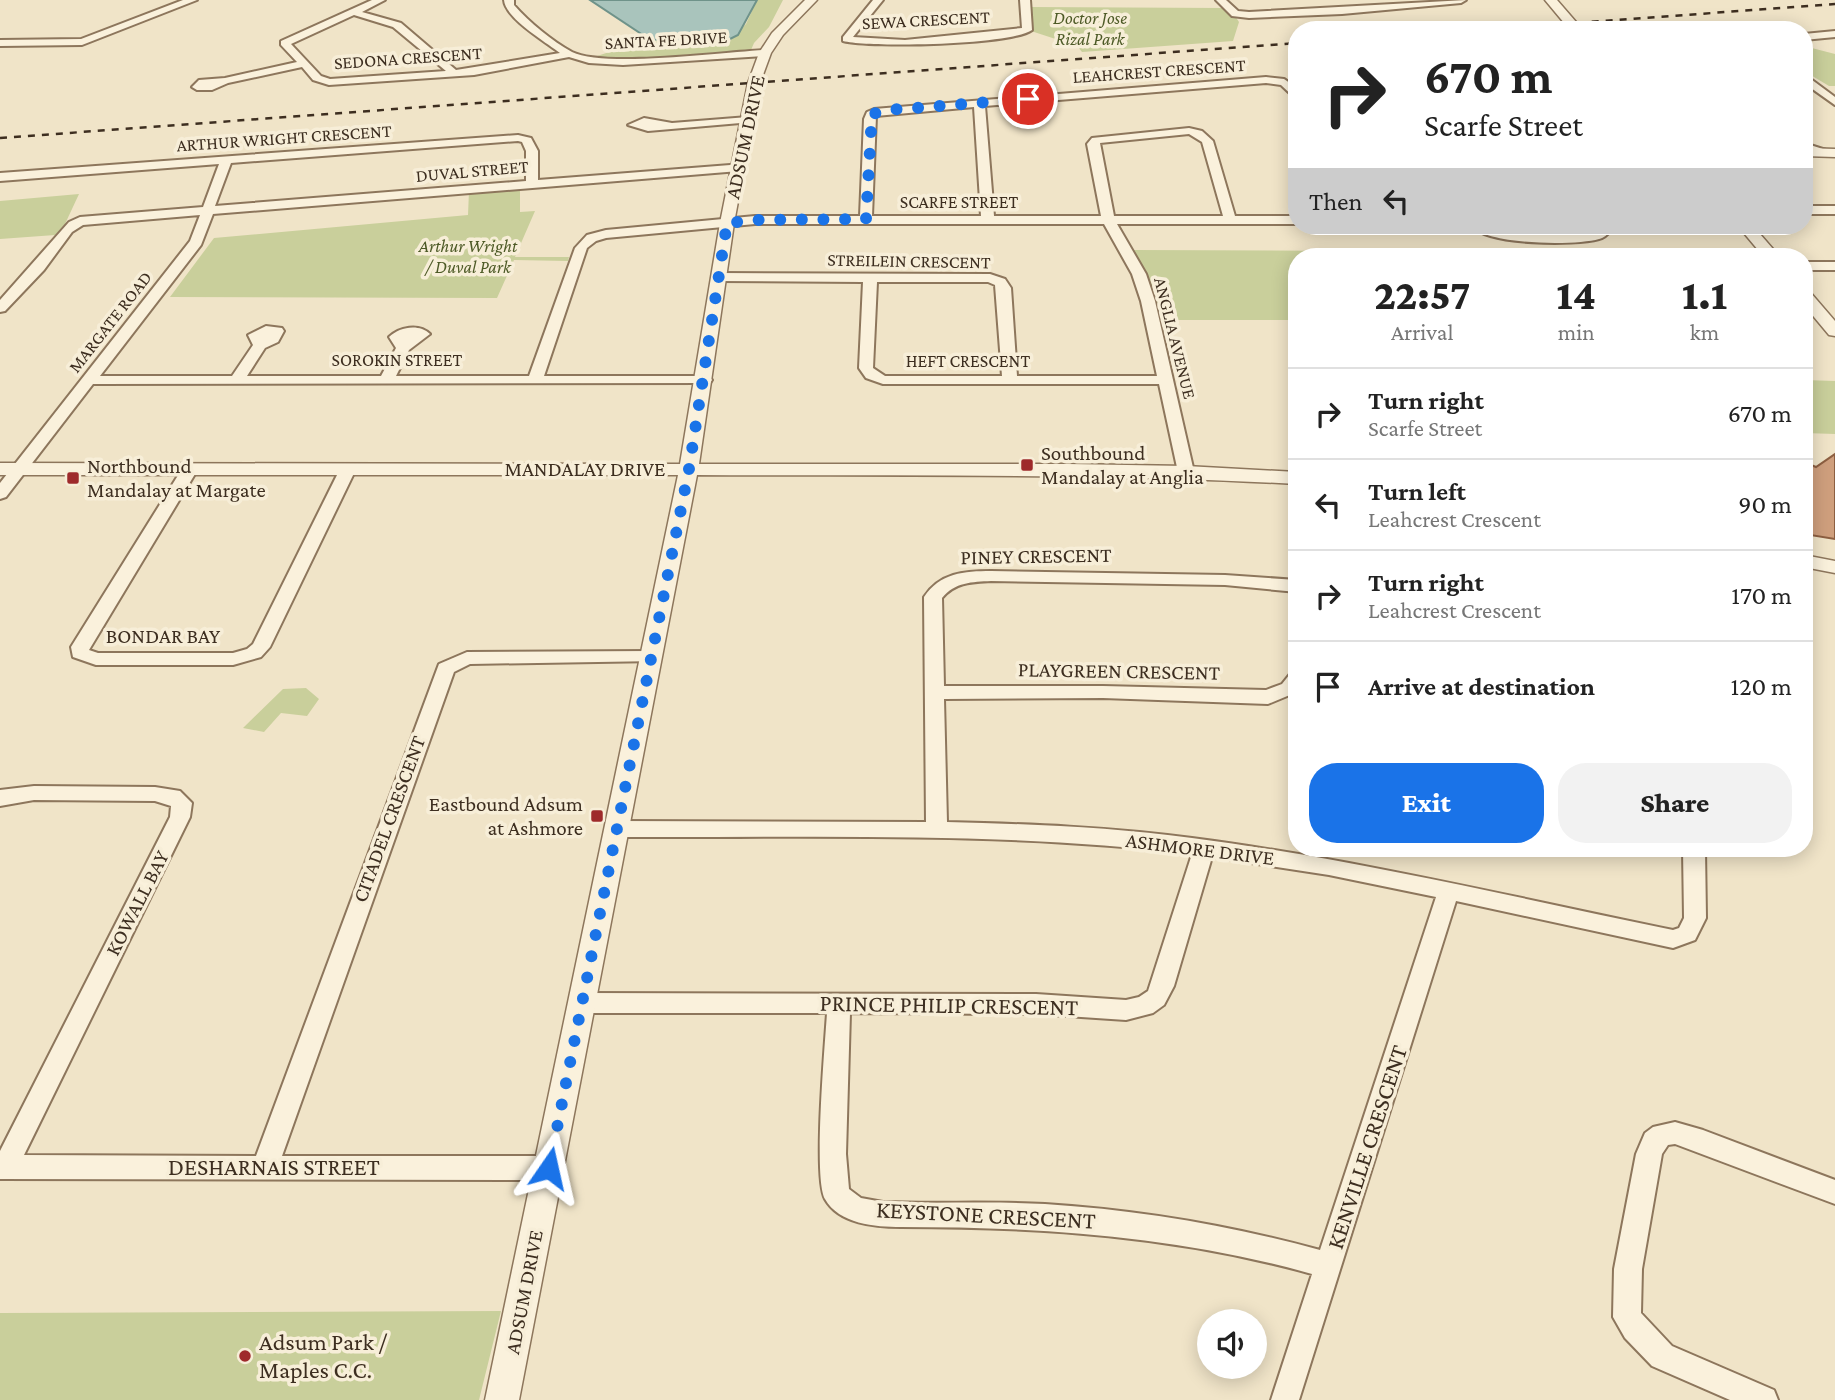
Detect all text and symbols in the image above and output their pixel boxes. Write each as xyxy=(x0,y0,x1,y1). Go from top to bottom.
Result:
street label: SEWA CRESCENT xyxy=(861,7,991,33)
park label: Doctor Jose Rizal Park xyxy=(1053,8,1127,49)
street label: SANTA FE DRIVE xyxy=(604,27,728,53)
street label: SEDONA CRESCENT xyxy=(333,43,483,73)
icon: right xyxy=(1309,49,1400,140)
text: 670 m xyxy=(1424,49,1553,104)
street label: LEAHCREST CRESCENT xyxy=(1072,55,1246,87)
pin xyxy=(998,69,1058,129)
street label: ADSUM DRIVE xyxy=(720,73,770,201)
icon: arrive xyxy=(1009,80,1047,118)
text: Scarfe Street xyxy=(1424,107,1583,143)
street label: ARTHUR WRIGHT CRESCENT xyxy=(176,120,392,155)
street label: DUVAL STREET xyxy=(415,156,529,186)
icon: left xyxy=(1377,182,1415,220)
text: Then xyxy=(1309,187,1363,216)
street label: SCARFE STREET xyxy=(900,192,1018,212)
park label: Arthur Wright / Duval Park xyxy=(418,236,518,277)
street label: STREILEIN CRESCENT xyxy=(827,250,991,272)
street label: MARGATE ROAD xyxy=(64,267,156,377)
text: 22:57 xyxy=(1374,271,1470,318)
text: 14 xyxy=(1556,271,1596,318)
text: 1.1 xyxy=(1682,271,1727,318)
street label: ANGLIA AVENUE xyxy=(1150,275,1200,401)
text: Arrival xyxy=(1391,319,1453,345)
text: min xyxy=(1558,319,1595,345)
text: km xyxy=(1690,319,1719,345)
street label: SOROKIN STREET xyxy=(332,350,463,370)
street label: HEFT CRESCENT xyxy=(906,351,1030,371)
text: Turn right xyxy=(1368,386,1484,415)
icon: right xyxy=(1309,395,1347,433)
text: 670 m xyxy=(1728,399,1792,428)
text: Scarfe Street xyxy=(1368,415,1482,441)
place label: Southbound Mandalay at Anglia xyxy=(1041,441,1204,489)
place label: Northbound Mandalay at Margate xyxy=(87,454,266,502)
street label: MANDALAY DRIVE xyxy=(504,457,666,481)
marker: Southbound Mandalay at Anglia xyxy=(1019,457,1035,473)
marker: Northbound Mandalay at Margate xyxy=(65,470,81,486)
text: Turn left xyxy=(1368,477,1466,506)
icon: left xyxy=(1309,486,1347,524)
text: 90 m xyxy=(1738,490,1792,519)
text: Leahcrest Crescent xyxy=(1368,506,1541,532)
street label: PINEY CRESCENT xyxy=(960,543,1112,569)
text: Turn right xyxy=(1368,568,1484,597)
icon: right xyxy=(1309,577,1347,615)
text: 170 m xyxy=(1731,581,1792,610)
text: Leahcrest Crescent xyxy=(1368,597,1541,623)
street label: BONDAR BAY xyxy=(106,624,221,648)
street label: PLAYGREEN CRESCENT xyxy=(1018,657,1221,685)
icon: arrive xyxy=(1309,668,1347,706)
text: Arrive at destination xyxy=(1368,672,1595,701)
text: 120 m xyxy=(1731,672,1792,701)
street label: CITADEL CRESCENT xyxy=(348,732,430,906)
button: Exit xyxy=(1309,763,1544,843)
button: Share xyxy=(1558,763,1792,843)
place label: Eastbound Adsum at Ashmore xyxy=(429,792,583,840)
marker: Eastbound Adsum at Ashmore xyxy=(589,808,605,824)
street label: ASHMORE DRIVE xyxy=(1124,828,1276,870)
street label: KOWALL BAY xyxy=(100,846,174,959)
street label: PRINCE PHILIP CRESCENT xyxy=(819,989,1079,1020)
street label: KENVILLE CRESCENT xyxy=(1321,1041,1412,1252)
position arrow xyxy=(512,1131,586,1205)
street label: DESHARNAIS STREET xyxy=(168,1153,380,1180)
street label: KEYSTONE CRESCENT xyxy=(876,1195,1097,1234)
street label: ADSUM DRIVE xyxy=(500,1228,548,1356)
map controls xyxy=(1197,1309,1267,1379)
button: sound xyxy=(1197,1309,1267,1379)
place label: Adsum Park / Maples C.C. xyxy=(259,1328,388,1383)
marker: Adsum Park / Maples C.C. xyxy=(237,1348,253,1364)

